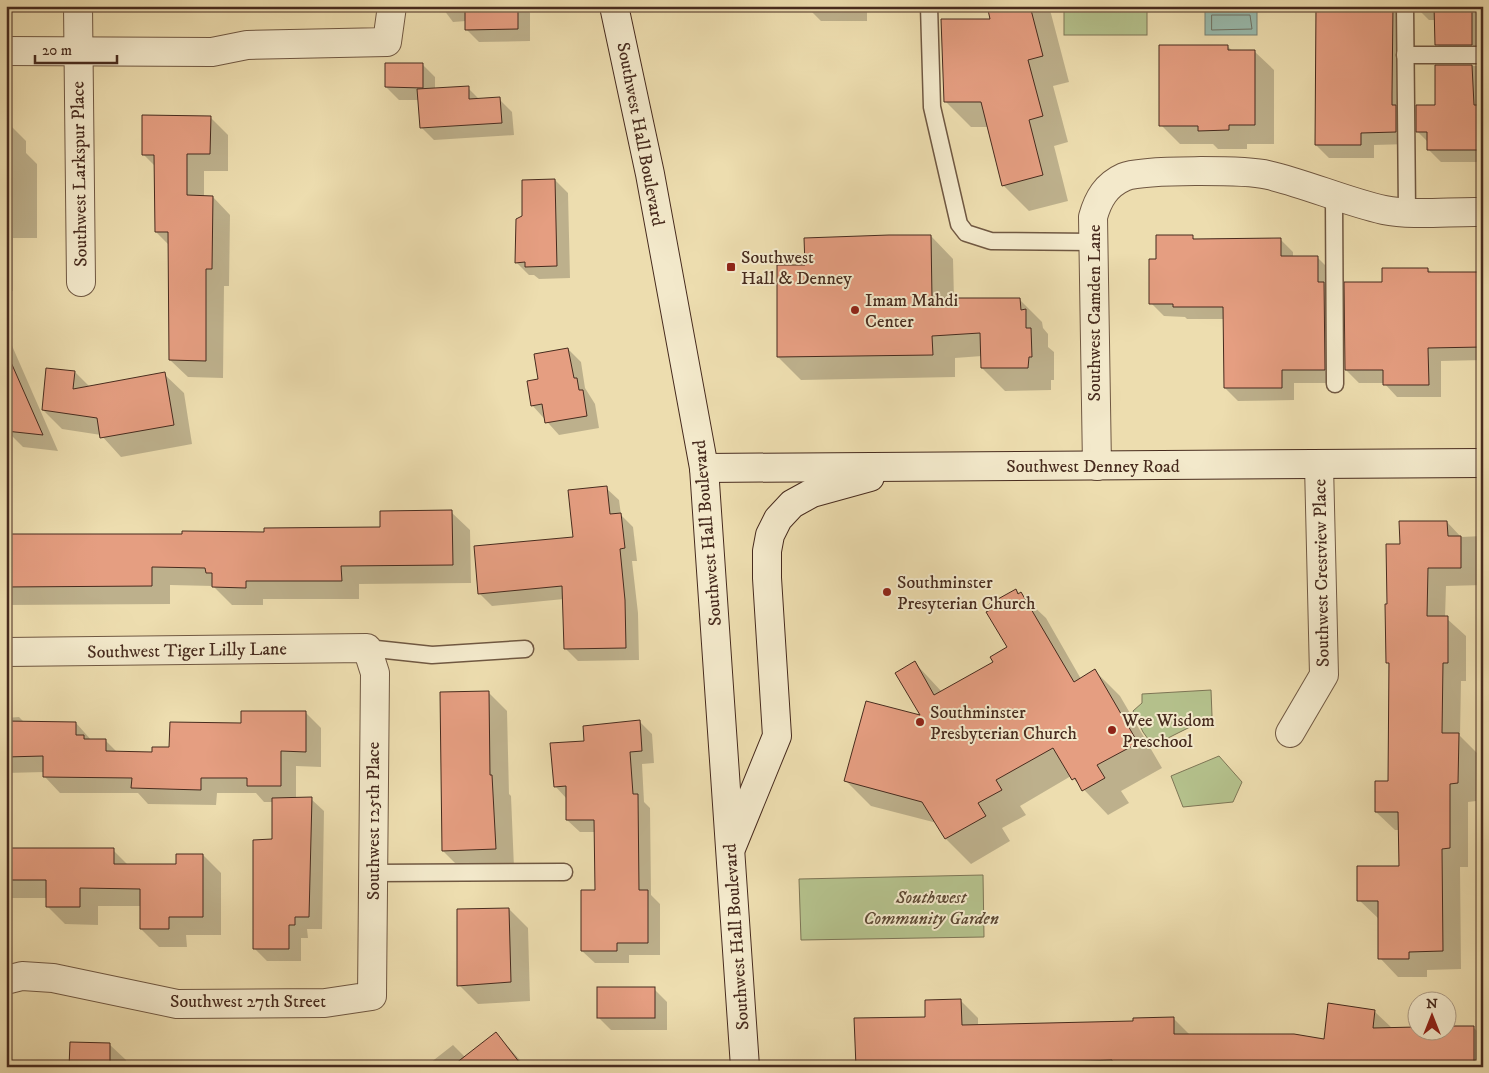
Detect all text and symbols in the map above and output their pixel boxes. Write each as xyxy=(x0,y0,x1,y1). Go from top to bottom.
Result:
scale bar xyxy=(35,32,118,64)
street label: Southwest Hall Boulevard xyxy=(611,40,669,228)
text: 20 m xyxy=(42,41,72,60)
street label: Southwest Larkspur Place xyxy=(67,81,93,267)
street label: Southwest Camden Lane xyxy=(1084,225,1106,401)
place label: Southwest Hall & Denney xyxy=(741,247,852,290)
marker: Southwest Hall & Denney xyxy=(725,261,737,273)
place label: Imam Mahdi Center xyxy=(865,290,958,333)
marker: Imam Mahdi Center xyxy=(849,304,861,316)
street label: Southwest Hall Boulevard xyxy=(689,439,727,627)
street label: Southwest Denney Road xyxy=(1006,456,1180,478)
street label: Southwest Crestview Place xyxy=(1309,479,1335,667)
place label: Southminster Presyterian Church xyxy=(897,572,1036,615)
marker: Southminster Presyterian Church xyxy=(881,586,893,598)
street label: Southwest Tiger Lilly Lane xyxy=(87,638,287,664)
place label: Southminster Presbyterian Church xyxy=(930,702,1077,745)
place label: Wee Wisdom Preschool xyxy=(1121,710,1215,753)
marker: Southminster Presbyterian Church xyxy=(914,716,926,728)
marker: Wee Wisdom Preschool xyxy=(1106,724,1118,736)
street label: Southwest 125th Place xyxy=(363,742,385,900)
street label: Southwest Hall Boulevard xyxy=(720,843,754,1031)
park label: Southwest Community Garden xyxy=(863,887,999,930)
north arrow xyxy=(1406,990,1456,1040)
street label: Southwest 27th Street xyxy=(170,991,326,1013)
text: N xyxy=(1426,995,1438,1013)

